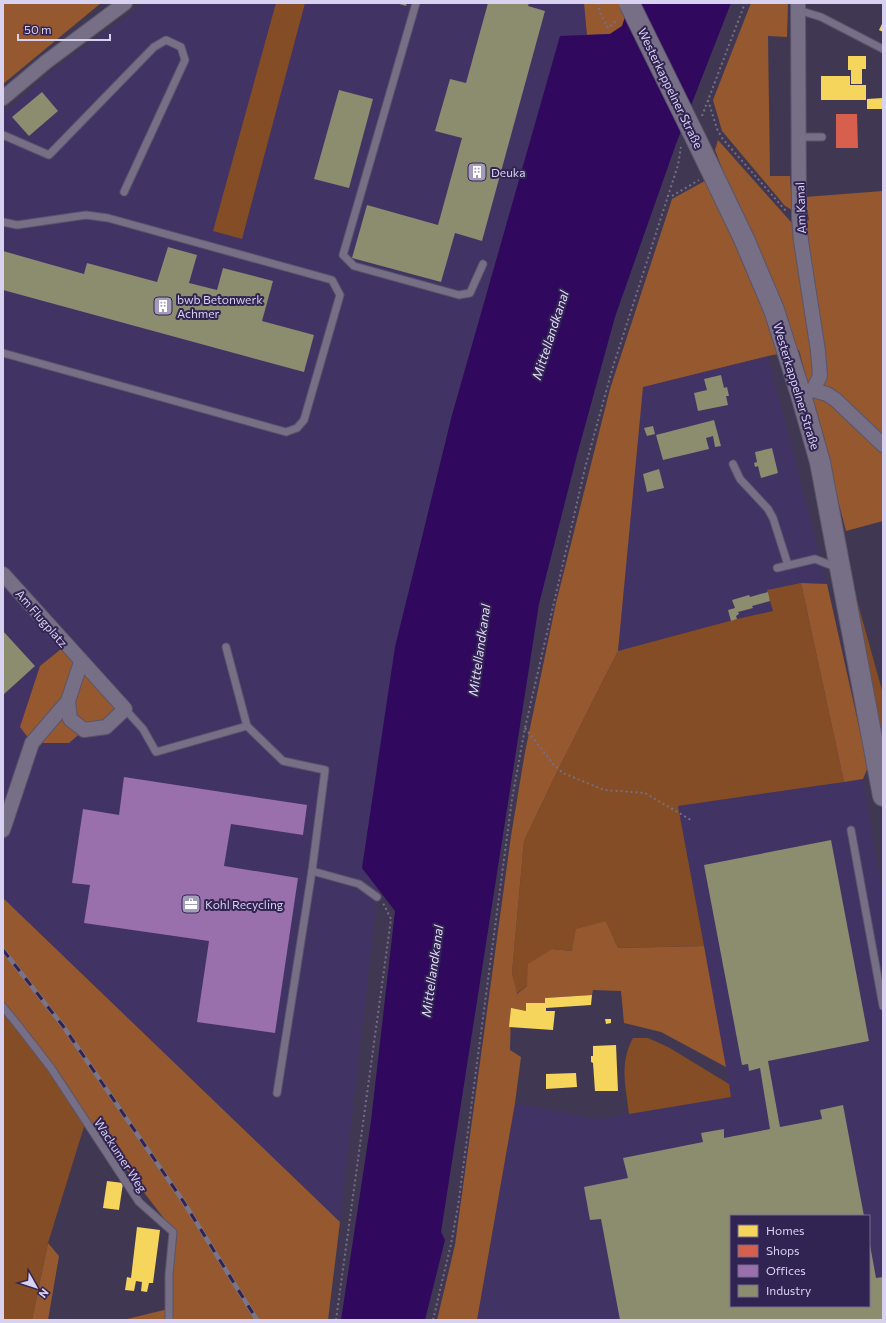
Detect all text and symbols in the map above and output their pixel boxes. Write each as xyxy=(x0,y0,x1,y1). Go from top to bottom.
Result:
scale bar xyxy=(18,16,110,42)
text: 50 m xyxy=(24,22,52,36)
street label: Westerkappelner Straße xyxy=(636,26,706,150)
building icon: Deuka xyxy=(466,161,488,183)
place label: Deuka xyxy=(491,165,526,179)
street label: Am Kanal xyxy=(792,182,808,234)
water label: Mittellandkanal xyxy=(528,288,572,382)
place label: bwb Betonwerk Achmer xyxy=(177,292,263,320)
building icon: bwb Betonwerk Achmer xyxy=(152,295,174,317)
street label: Westerkappelner Straße xyxy=(771,321,823,451)
street label: Am Flugplatz xyxy=(13,586,71,650)
water label: Mittellandkanal xyxy=(465,602,493,697)
office icon: Kohl Recycling xyxy=(180,893,202,915)
place label: Kohl Recycling xyxy=(205,897,284,911)
water label: Mittellandkanal xyxy=(418,923,446,1018)
street label: Wackumer Weg xyxy=(92,1115,150,1195)
legend xyxy=(730,1215,870,1307)
text: Homes xyxy=(766,1223,804,1237)
text: Shops xyxy=(766,1243,800,1257)
text: Offices xyxy=(766,1263,806,1277)
north arrow xyxy=(16,1267,56,1307)
text: Industry xyxy=(766,1283,811,1297)
text: N xyxy=(37,1286,52,1301)

